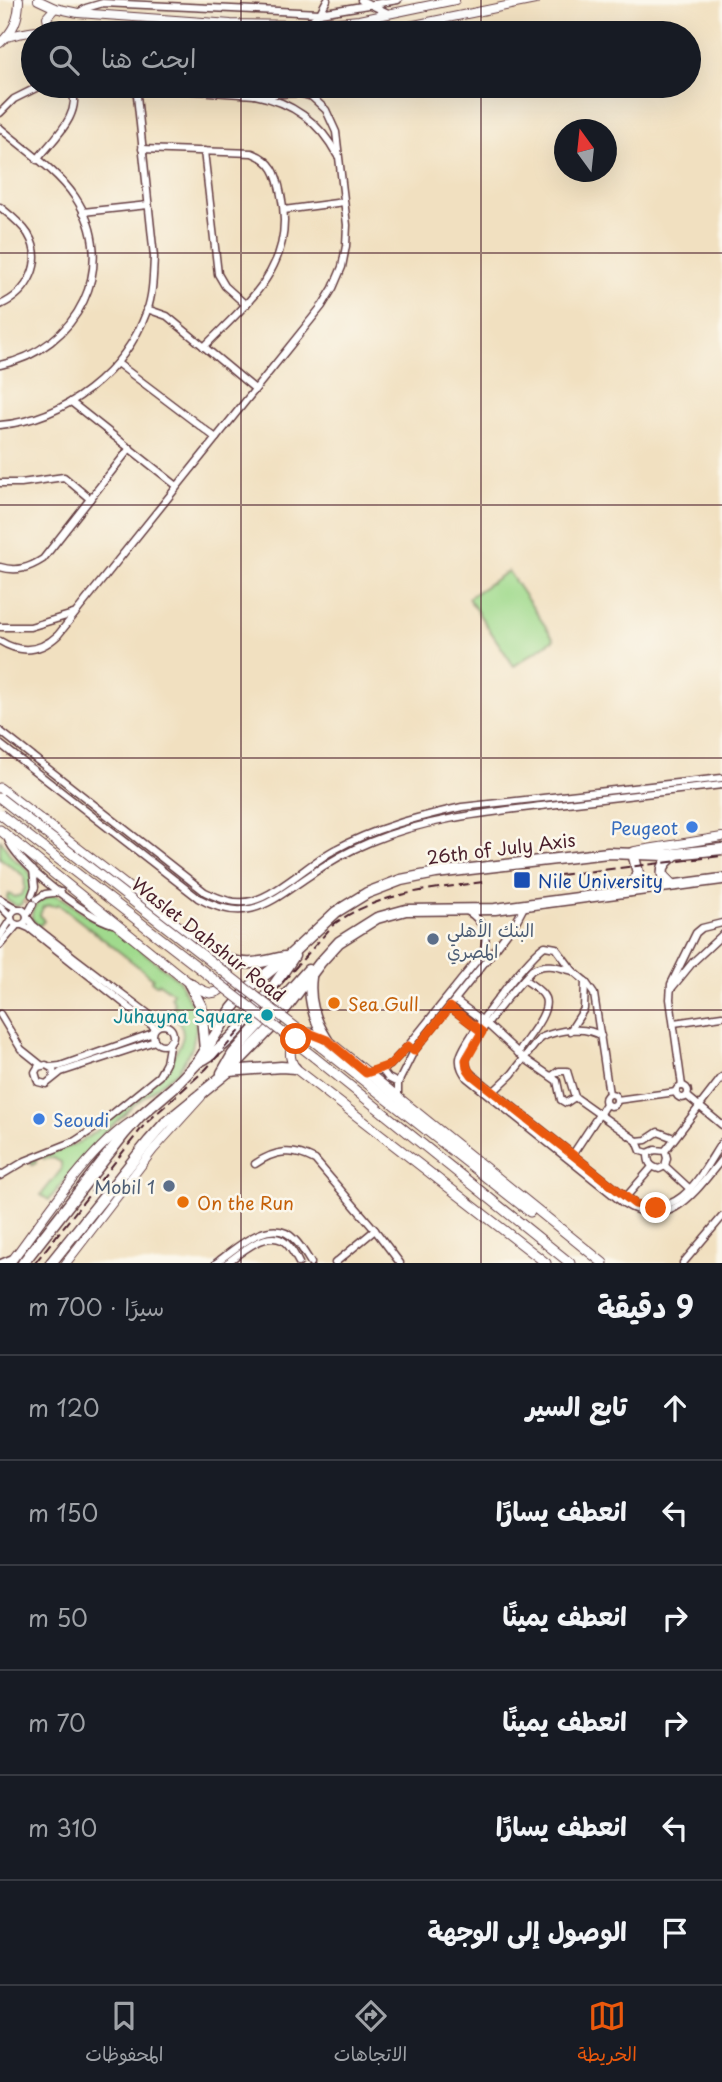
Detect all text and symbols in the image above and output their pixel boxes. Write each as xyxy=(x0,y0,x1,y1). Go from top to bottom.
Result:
search box xyxy=(21,21,701,98)
text: ابحث هنا xyxy=(101,38,196,77)
icon: search xyxy=(45,41,83,79)
north arrow xyxy=(554,119,617,182)
place label: Peugeot xyxy=(611,814,678,841)
marker: Peugeot xyxy=(684,819,700,835)
street label: 26th of July Axis xyxy=(425,825,577,871)
place label: Nile University xyxy=(538,867,663,894)
street label: Waslet Dahshur Road xyxy=(126,870,292,1008)
marker: Nile University xyxy=(512,870,532,890)
place label: البنك الأهلي المصري xyxy=(447,916,534,965)
marker: البنك الأهلي المصري xyxy=(425,931,441,947)
place label: Sea Gull xyxy=(348,990,419,1017)
marker: Sea Gull xyxy=(326,995,342,1011)
place label: Juhayna Square xyxy=(113,1002,253,1029)
marker: Juhayna Square xyxy=(259,1007,275,1023)
route start xyxy=(280,1023,311,1054)
place label: Seoudi xyxy=(53,1106,109,1133)
marker: Seoudi xyxy=(31,1111,47,1127)
place label: Mobil 1 xyxy=(94,1173,155,1200)
marker: Mobil 1 xyxy=(161,1178,177,1194)
place label: On the Run xyxy=(197,1189,294,1216)
route end xyxy=(640,1192,671,1223)
marker: On the Run xyxy=(175,1194,191,1210)
text: 9 دقيقة xyxy=(597,1283,694,1328)
text: سيرًا · 700 m xyxy=(28,1289,164,1324)
text: تابع السير xyxy=(526,1386,627,1425)
icon: ahead xyxy=(656,1389,694,1427)
text: 120 m xyxy=(28,1390,100,1425)
text: انعطف يسارًا xyxy=(496,1491,627,1530)
icon: left xyxy=(656,1494,694,1532)
text: 150 m xyxy=(28,1495,98,1530)
text: انعطف يمينًا xyxy=(503,1596,627,1635)
icon: right xyxy=(656,1599,694,1637)
text: 50 m xyxy=(28,1600,88,1635)
text: انعطف يمينًا xyxy=(503,1701,627,1740)
icon: right xyxy=(656,1704,694,1742)
text: 70 m xyxy=(28,1705,86,1740)
text: انعطف يسارًا xyxy=(496,1806,627,1845)
icon: left xyxy=(656,1809,694,1847)
text: 310 m xyxy=(28,1810,97,1845)
text: الوصول إلى الوجهة xyxy=(428,1911,627,1950)
icon: arrive xyxy=(656,1914,694,1952)
tab: المحفوظات xyxy=(85,1997,163,2071)
tab: الاتجاهات xyxy=(334,1997,407,2071)
tab: الخريطة xyxy=(578,1997,637,2071)

